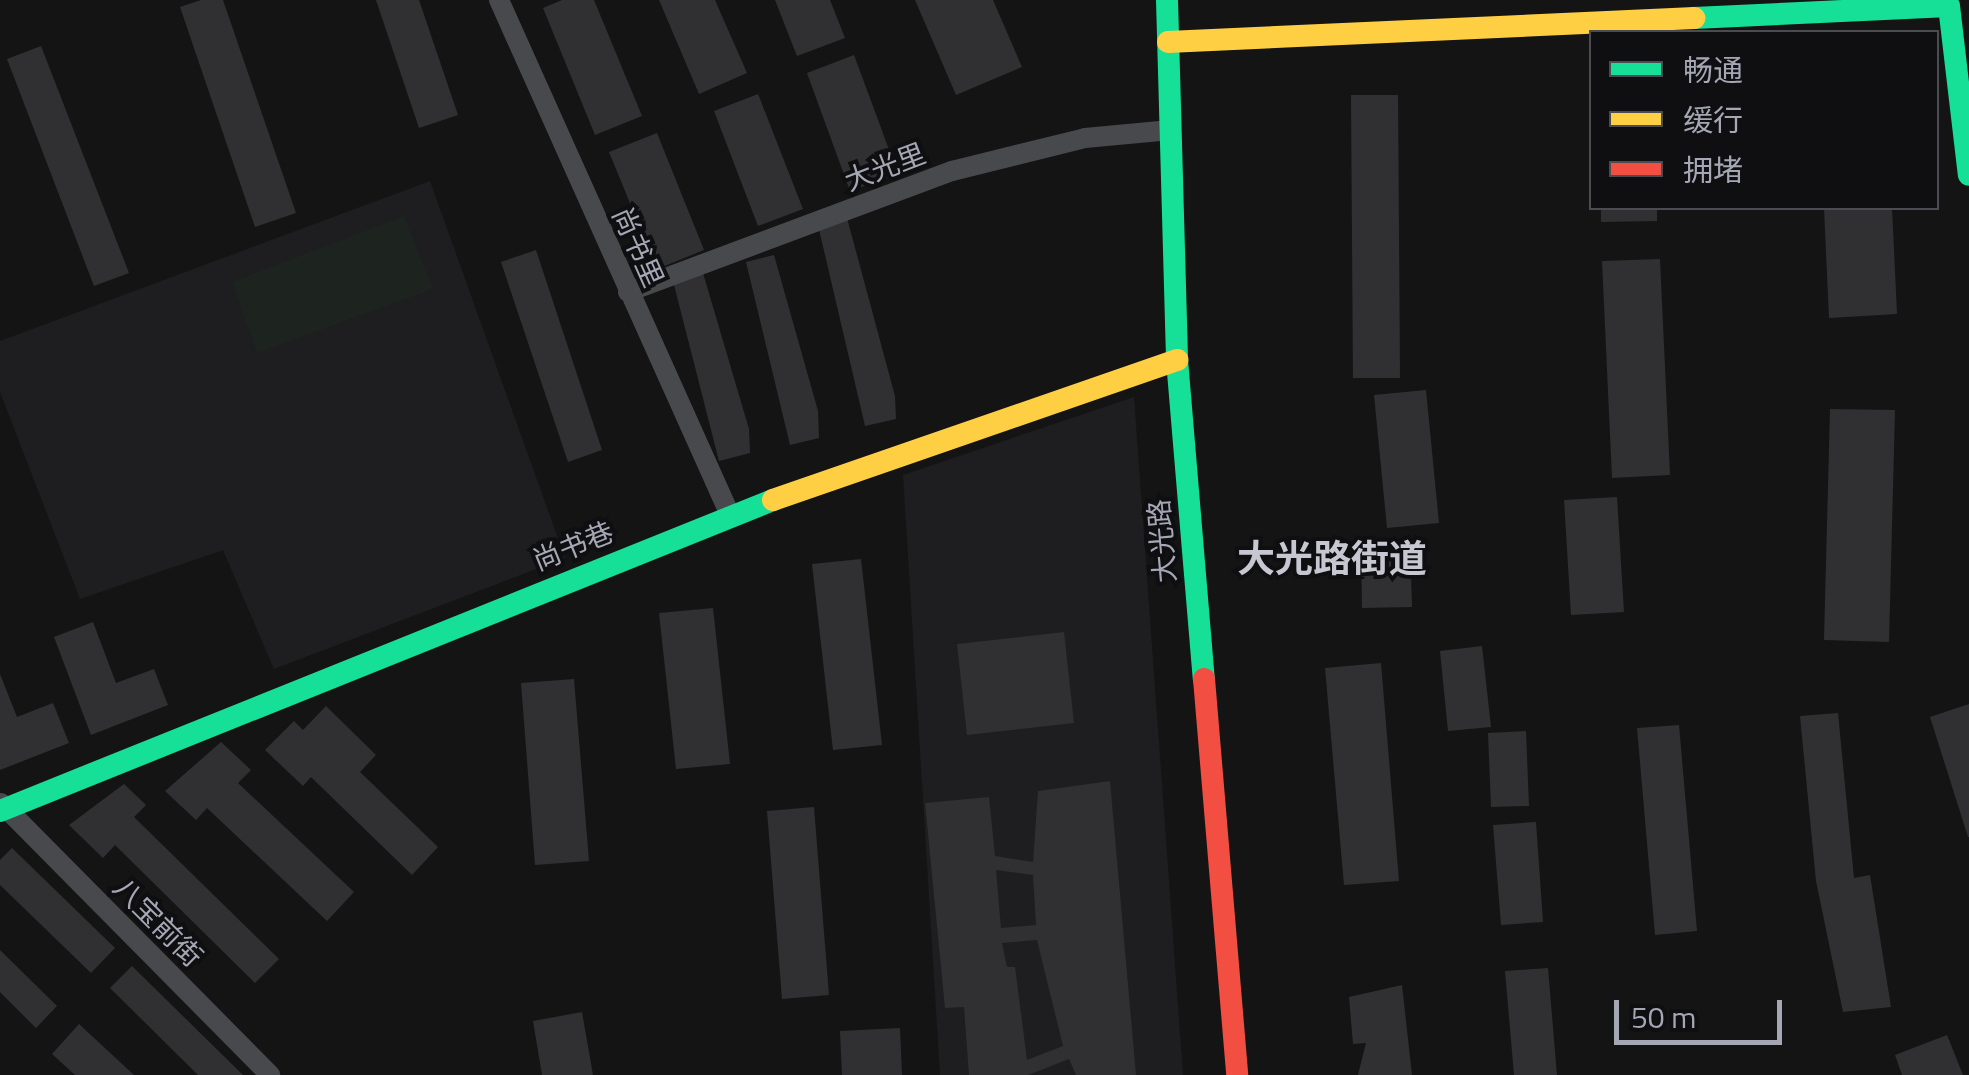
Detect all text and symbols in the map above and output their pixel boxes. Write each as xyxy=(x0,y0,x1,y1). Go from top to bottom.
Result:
legend xyxy=(1589,30,1939,210)
text: 畅通 xyxy=(1683,47,1743,93)
text: 缓行 xyxy=(1683,97,1743,143)
street label: 大光里 xyxy=(840,136,930,198)
text: 拥堵 xyxy=(1683,147,1743,193)
street label: 尚书里 xyxy=(606,202,670,292)
street label: 大光路 xyxy=(1142,498,1182,584)
street label: 尚书巷 xyxy=(528,515,618,577)
district label: 大光路街道 xyxy=(1237,536,1427,582)
street label: 八宝前街 xyxy=(107,871,209,973)
scale bar xyxy=(1619,980,1786,1042)
text: 50 m xyxy=(1631,994,1696,1040)

